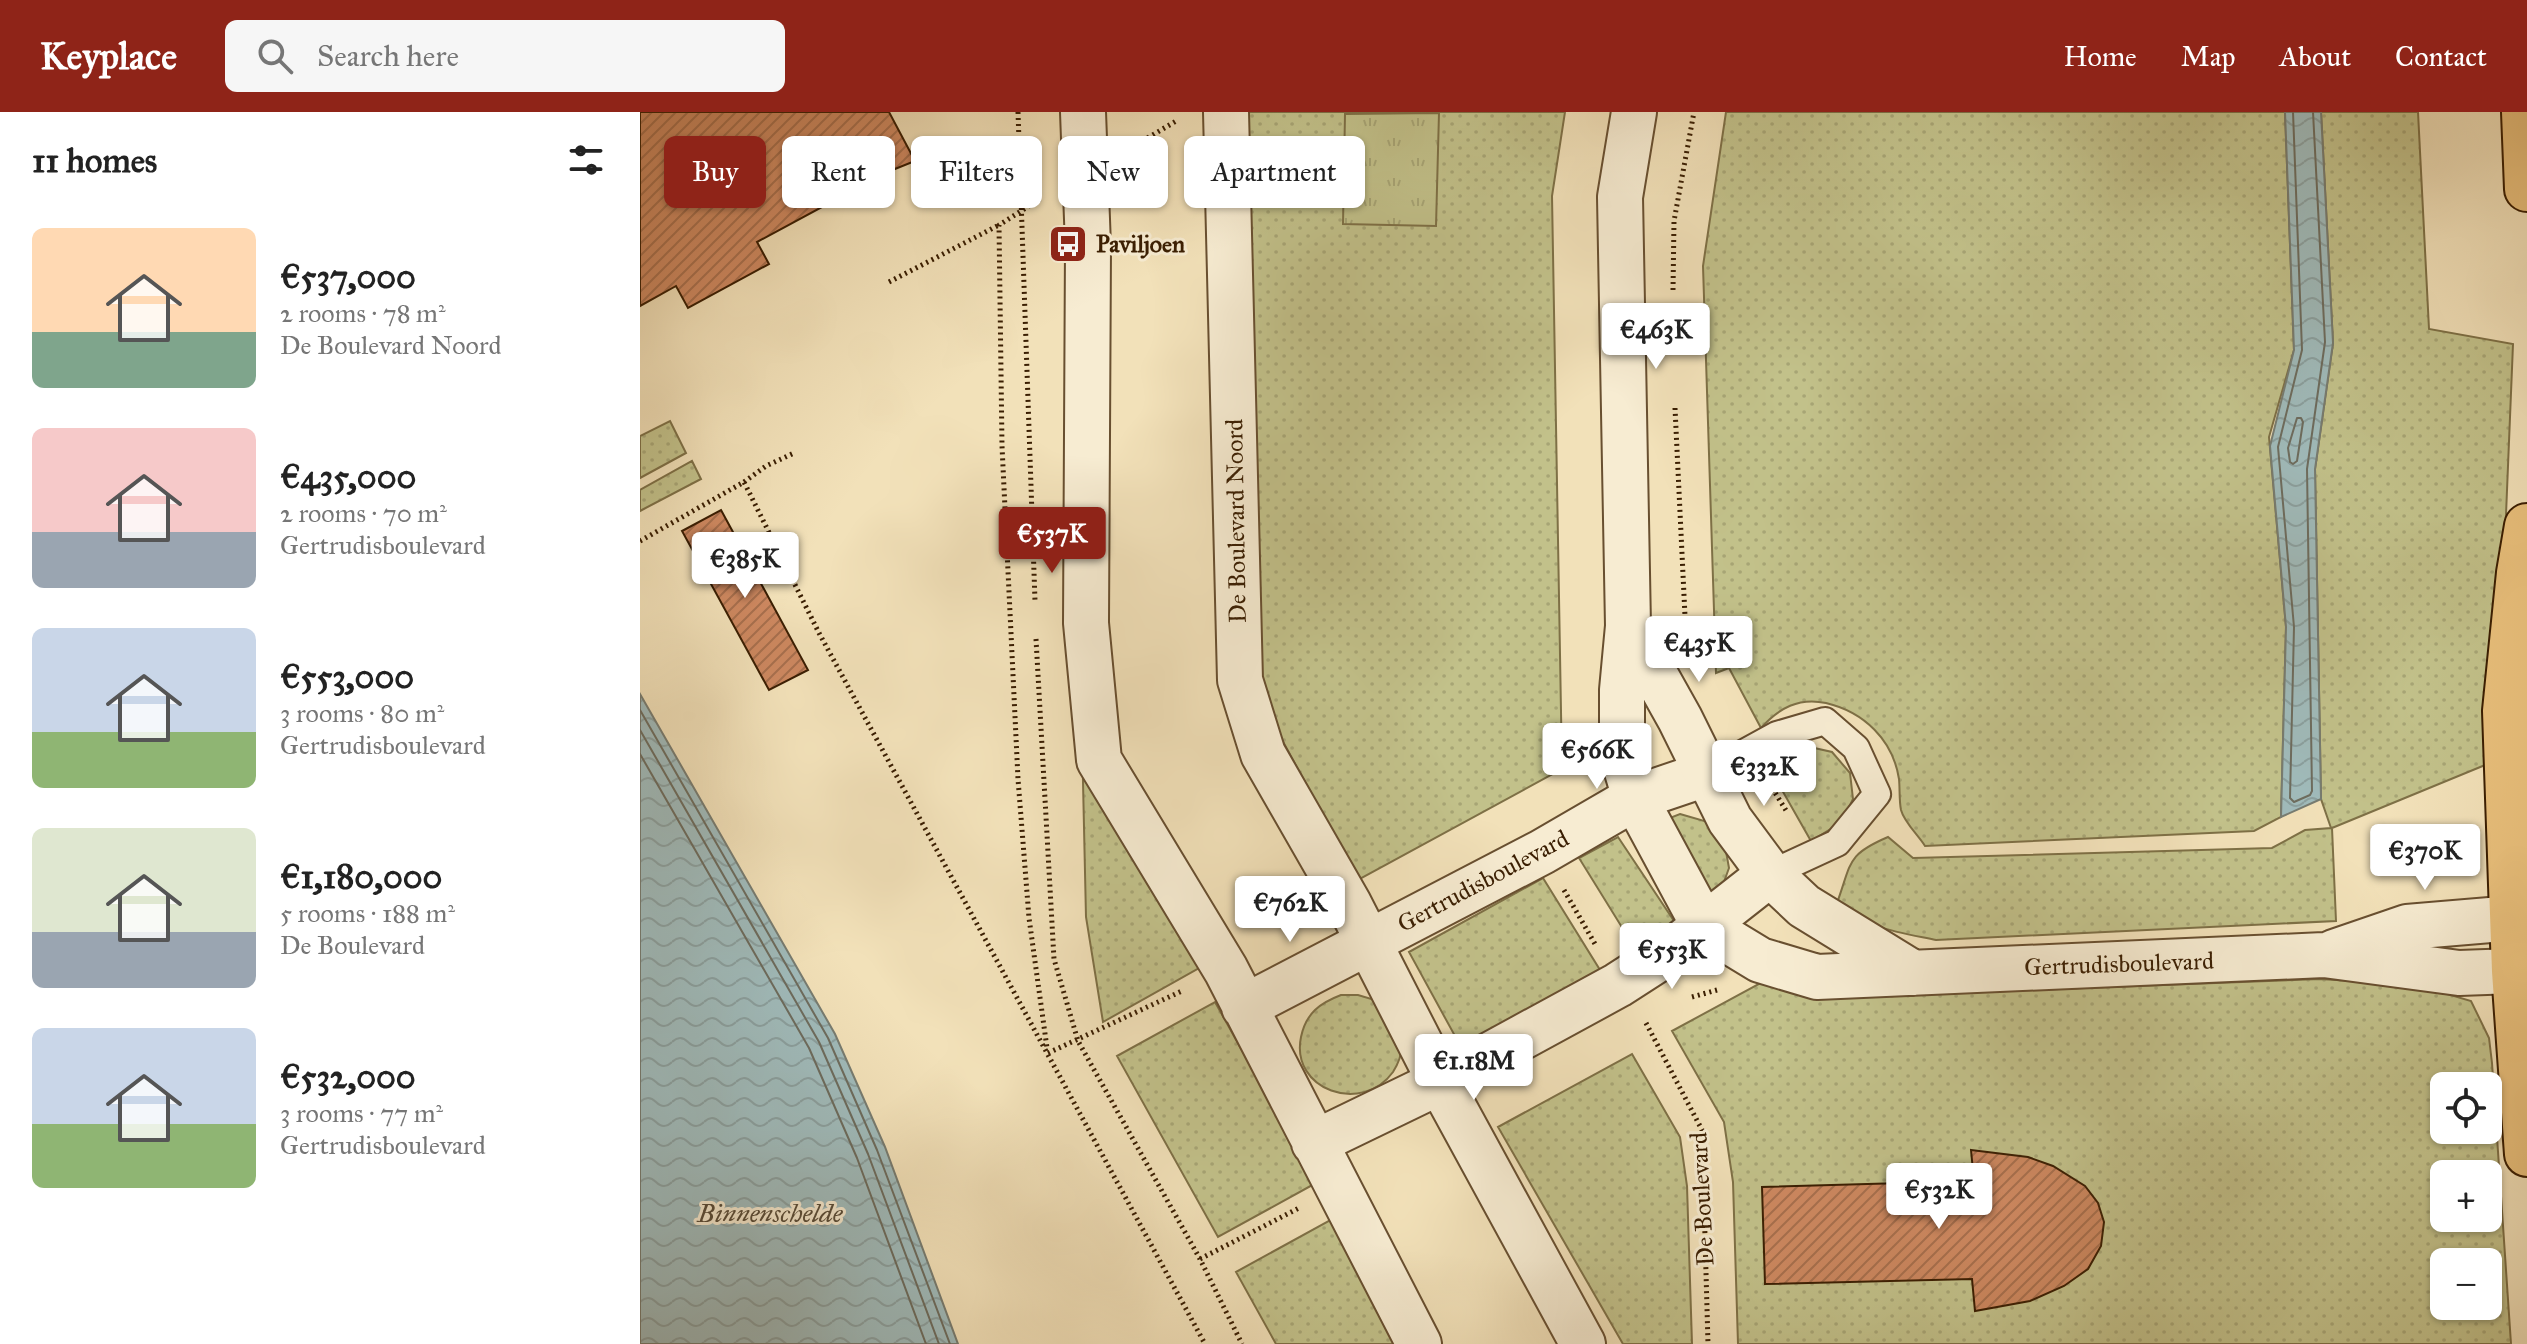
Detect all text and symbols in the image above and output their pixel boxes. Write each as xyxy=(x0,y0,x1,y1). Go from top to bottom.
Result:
search box xyxy=(225,20,785,92)
text: Keyplace xyxy=(40,33,177,79)
icon: search xyxy=(253,34,297,78)
text: Search here xyxy=(317,38,459,74)
text: Home xyxy=(2064,39,2137,74)
text: Map xyxy=(2181,39,2235,74)
text: About xyxy=(2279,39,2351,74)
text: Contact xyxy=(2395,39,2487,74)
chip: Buy xyxy=(664,136,766,208)
chip: Rent xyxy=(782,136,895,208)
chip: Filters xyxy=(911,136,1042,208)
chip: New xyxy=(1058,136,1168,208)
chip: Apartment xyxy=(1184,136,1365,208)
icon: filters xyxy=(564,138,608,182)
text: 11 homes xyxy=(32,140,157,181)
bus stop icon: Paviljoen xyxy=(1047,223,1089,265)
place label: Paviljoen xyxy=(1096,229,1185,259)
text: €537,000 xyxy=(280,256,416,297)
icon: home xyxy=(96,260,192,356)
text: 2 rooms · 78 m² xyxy=(280,297,445,329)
pin: €463K xyxy=(1600,303,1712,371)
text: €463K xyxy=(1620,313,1692,345)
text: De Boulevard Noord xyxy=(280,329,501,361)
street label: De Boulevard Noord xyxy=(1219,419,1253,623)
text: €435,000 xyxy=(280,456,416,497)
icon: home xyxy=(96,460,192,556)
text: 2 rooms · 70 m² xyxy=(280,497,447,529)
pin: €537K xyxy=(996,507,1108,575)
text: €537K xyxy=(1017,517,1087,549)
text: Gertrudisboulevard xyxy=(280,529,486,561)
pin: €385K xyxy=(689,532,801,600)
text: €385K xyxy=(710,542,780,574)
pin: €435K xyxy=(1643,616,1755,684)
text: €435K xyxy=(1663,626,1735,658)
text: €553,000 xyxy=(280,656,414,697)
icon: home xyxy=(96,660,192,756)
text: 3 rooms · 80 m² xyxy=(280,697,444,729)
pin: €566K xyxy=(1541,723,1653,791)
text: Gertrudisboulevard xyxy=(280,729,486,761)
text: €566K xyxy=(1561,733,1633,765)
pin: €332K xyxy=(1708,740,1820,808)
text: €332K xyxy=(1730,750,1798,782)
street label: Gertrudisboulevard xyxy=(1392,823,1574,939)
pin: €370K xyxy=(2369,824,2481,892)
text: €370K xyxy=(2388,834,2462,866)
text: €1,180,000 xyxy=(280,856,442,897)
icon: home xyxy=(96,860,192,956)
pin: €762K xyxy=(1234,876,1346,944)
text: €762K xyxy=(1253,886,1327,918)
text: 5 rooms · 188 m² xyxy=(280,897,455,929)
pin: €553K xyxy=(1616,923,1728,991)
text: De Boulevard xyxy=(280,929,425,961)
text: €553K xyxy=(1638,933,1706,965)
street label: Gertrudisboulevard xyxy=(2024,946,2214,982)
pin: €1.18M xyxy=(1409,1034,1539,1102)
text: €1.18M xyxy=(1433,1044,1515,1076)
text: €532,000 xyxy=(280,1056,416,1097)
icon: home xyxy=(96,1060,192,1156)
map controls xyxy=(2430,1072,2502,1320)
button: locate xyxy=(2430,1072,2502,1144)
text: 3 rooms · 77 m² xyxy=(280,1097,443,1129)
text: Gertrudisboulevard xyxy=(280,1129,486,1161)
street label: De Boulevard xyxy=(1684,1131,1720,1267)
button: + xyxy=(2430,1160,2502,1232)
pin: €532K xyxy=(1883,1163,1995,1231)
text: €532K xyxy=(1904,1173,1974,1205)
water label: Binnenschelde xyxy=(697,1197,844,1229)
button: − xyxy=(2430,1248,2502,1320)

